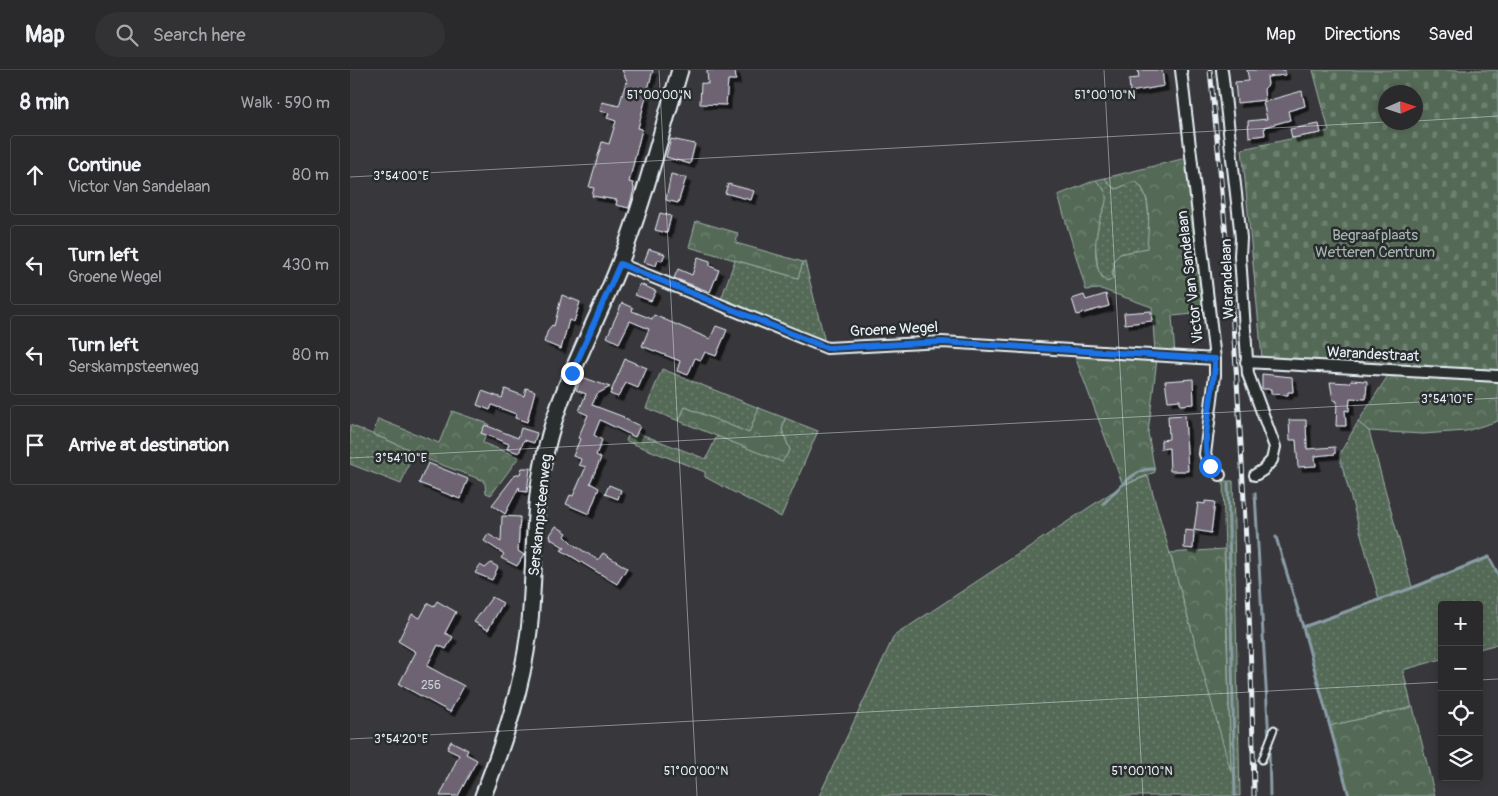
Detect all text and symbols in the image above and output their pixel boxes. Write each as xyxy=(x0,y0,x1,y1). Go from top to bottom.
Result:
search box xyxy=(95,12,445,57)
text: Map xyxy=(25,20,65,49)
icon: search xyxy=(113,21,141,49)
text: Search here xyxy=(153,23,246,47)
text: Map xyxy=(1266,23,1296,46)
text: Directions xyxy=(1324,23,1400,46)
text: Saved xyxy=(1428,23,1473,46)
north arrow xyxy=(1378,85,1423,130)
text: 51°00'00"N xyxy=(627,88,691,103)
text: 51°00'10"N xyxy=(1074,88,1136,103)
text: 8 min xyxy=(20,89,69,116)
text: Walk · 590 m xyxy=(241,93,330,113)
text: Continue xyxy=(68,153,141,177)
icon: ahead xyxy=(21,161,49,189)
text: 80 m xyxy=(292,165,329,185)
text: 3°54'00"E xyxy=(373,169,429,184)
text: Victor Van Sandelaan xyxy=(68,177,210,197)
street label: Victor Van Sandelaan xyxy=(1173,210,1208,344)
park label: Begraafplaats Wetteren Centrum xyxy=(1315,226,1435,262)
street label: Warandelaan xyxy=(1217,238,1238,320)
text: Turn left xyxy=(68,243,138,267)
icon: left xyxy=(21,251,49,279)
text: 430 m xyxy=(282,255,329,275)
text: Groene Wegel xyxy=(68,267,162,287)
street label: Groene Wegel xyxy=(850,318,938,341)
text: Turn left xyxy=(68,333,138,357)
icon: left xyxy=(21,341,49,369)
street label: Warandestraat xyxy=(1326,343,1421,366)
text: 80 m xyxy=(292,345,329,365)
text: Serskampsteenweg xyxy=(68,357,199,377)
route end xyxy=(561,362,584,385)
text: 3°54'10"E xyxy=(1421,392,1473,407)
icon: arrive xyxy=(21,431,49,459)
text: Arrive at destination xyxy=(68,433,229,457)
text: 3°54'10"E xyxy=(375,451,427,466)
street label: Serskampsteenweg xyxy=(525,453,556,577)
route start xyxy=(1199,455,1222,478)
map controls xyxy=(1438,601,1483,781)
button: + xyxy=(1438,601,1483,646)
button: − xyxy=(1438,646,1483,691)
house number: 256 xyxy=(421,678,441,693)
button: locate xyxy=(1438,691,1483,736)
text: 3°54'20"E xyxy=(374,732,428,747)
button: layers xyxy=(1438,736,1483,781)
text: 51°00'00"N xyxy=(664,764,728,779)
text: 51°00'10"N xyxy=(1111,764,1173,779)

